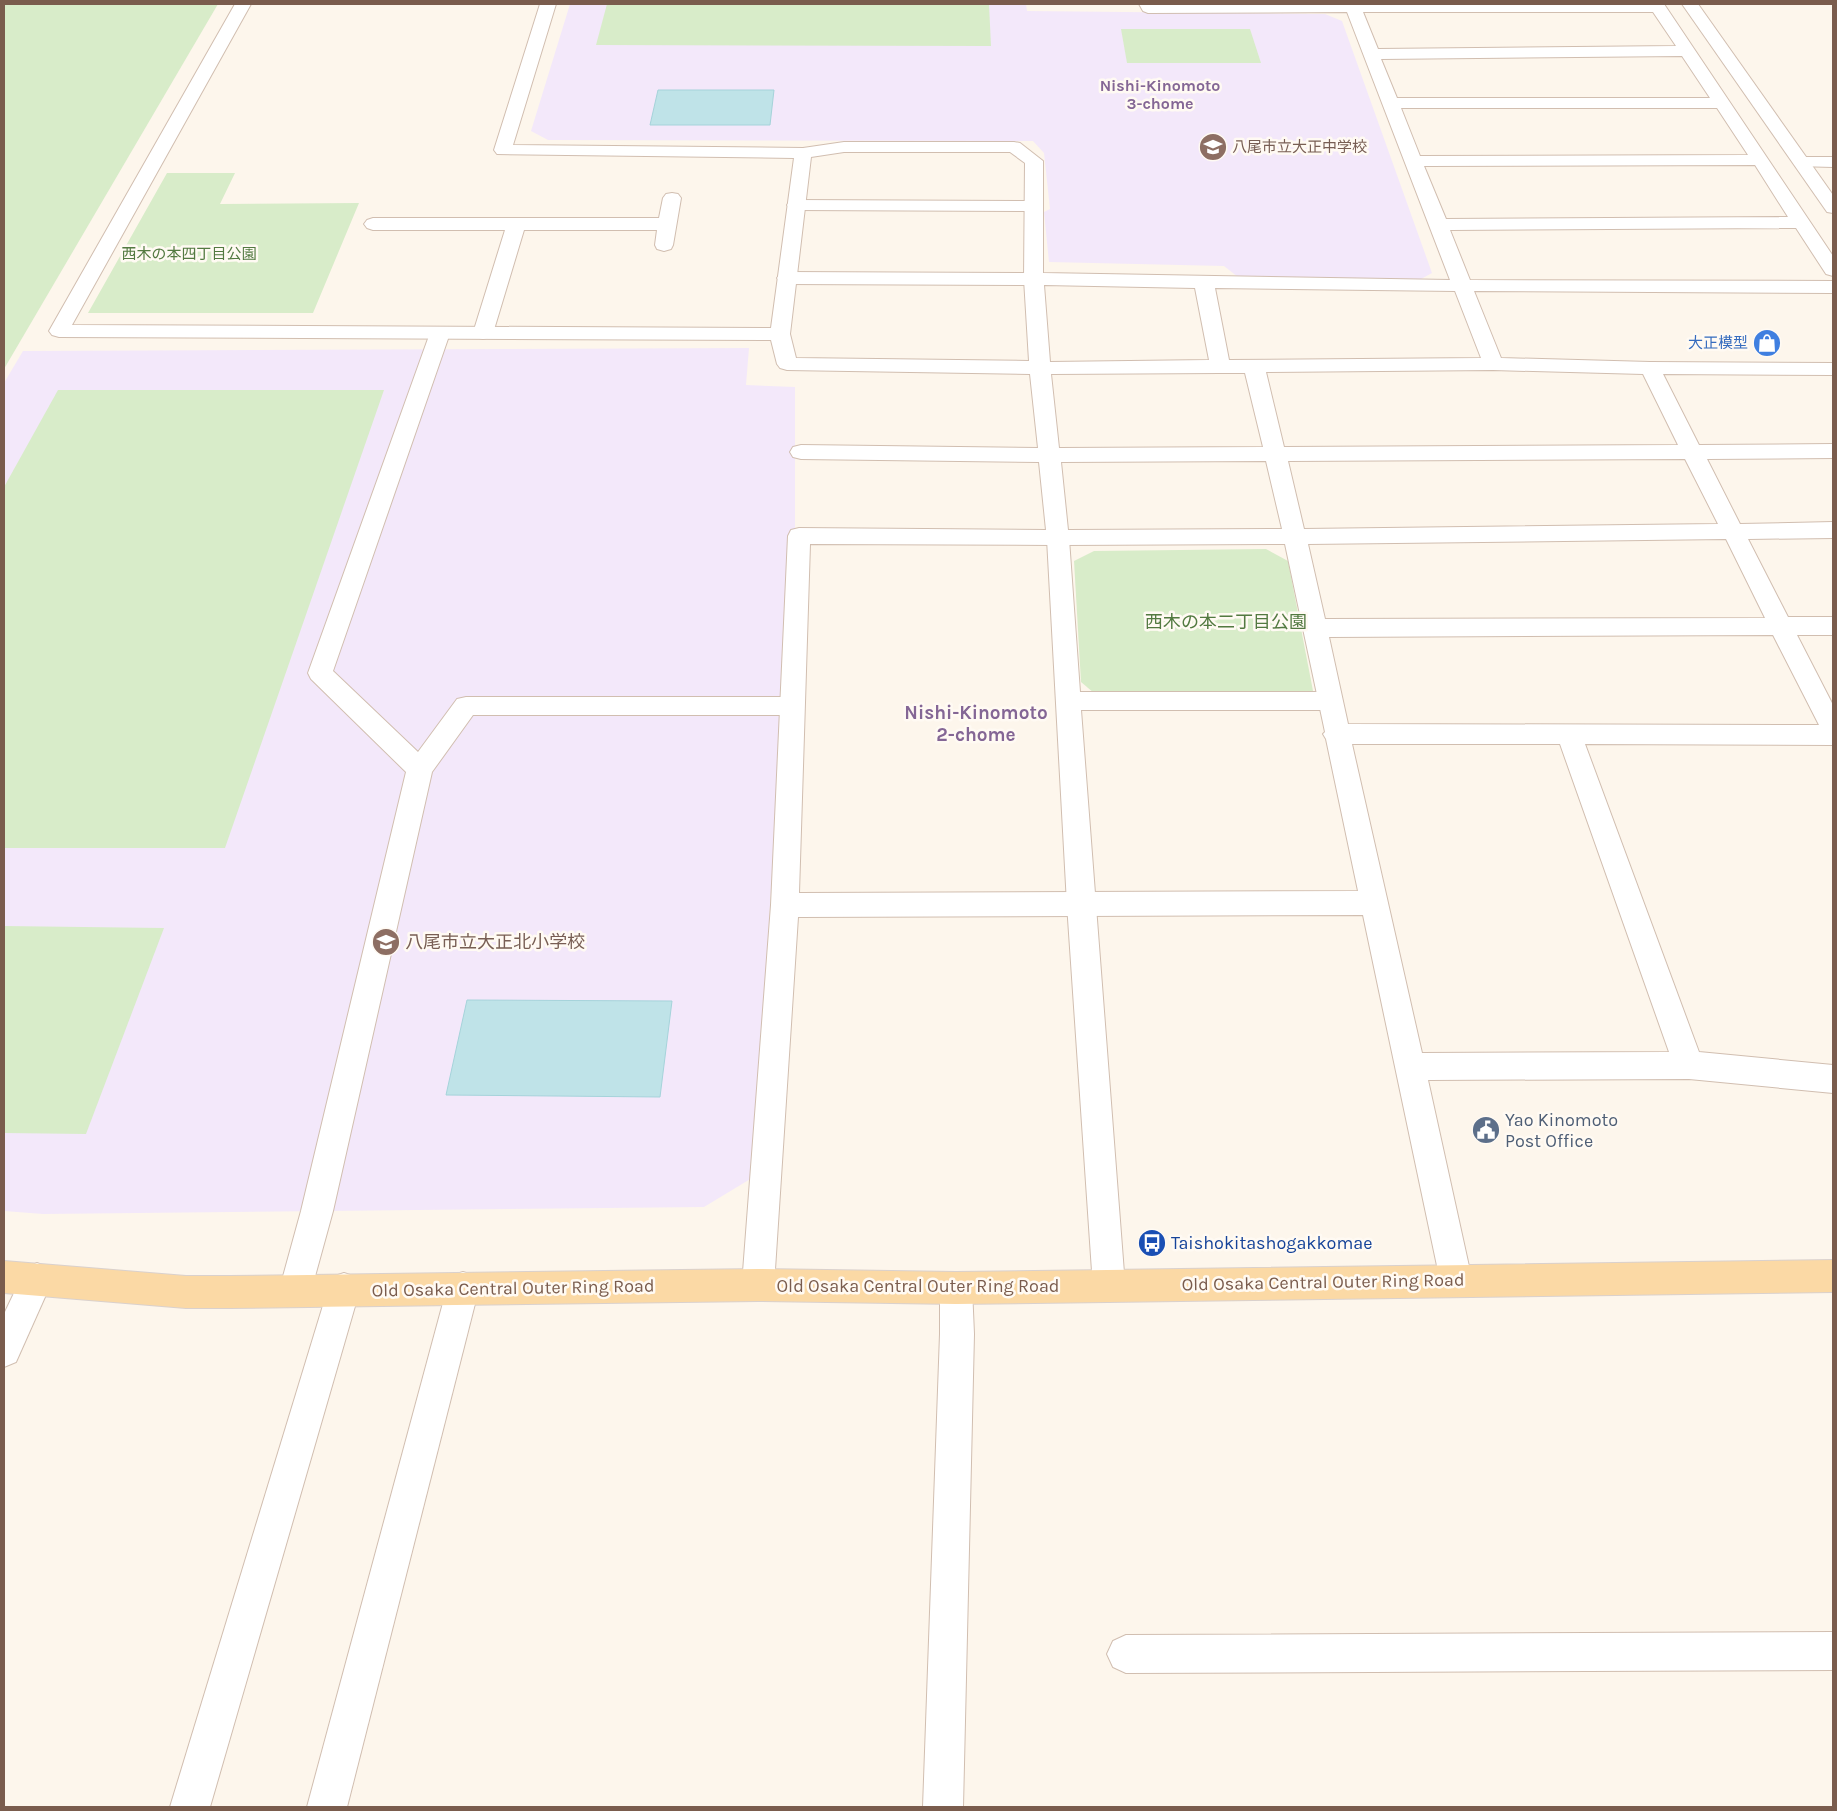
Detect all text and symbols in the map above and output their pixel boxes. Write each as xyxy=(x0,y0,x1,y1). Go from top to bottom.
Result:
district label: Nishi-Kinomoto 3-chome xyxy=(1100,76,1220,113)
school or university icon: 八尾市立大正中学校 xyxy=(1198,132,1228,162)
place label: 八尾市立大正中学校 xyxy=(1232,138,1367,156)
park label: 西木の本四丁目公園 xyxy=(121,245,257,263)
shop icon: 大正模型 xyxy=(1752,328,1782,358)
place label: 大正模型 xyxy=(1688,334,1748,352)
park label: 西木の本二丁目公園 xyxy=(1145,611,1307,633)
district label: Nishi-Kinomoto 2-chome xyxy=(904,702,1048,746)
school or university icon: 八尾市立大正北小学校 xyxy=(371,927,401,957)
place label: 八尾市立大正北小学校 xyxy=(405,931,585,953)
place label: Yao Kinomoto Post Office xyxy=(1505,1109,1618,1152)
public building icon: Yao Kinomoto Post Office xyxy=(1471,1115,1501,1145)
bus stop icon: Taishokitashogakkomae xyxy=(1137,1228,1167,1258)
place label: Taishokitashogakkomae xyxy=(1171,1232,1372,1254)
street label: Old Osaka Central Outer Ring Road xyxy=(1181,1269,1465,1295)
street label: Old Osaka Central Outer Ring Road xyxy=(371,1275,655,1301)
street label: Old Osaka Central Outer Ring Road xyxy=(777,1275,1060,1297)

